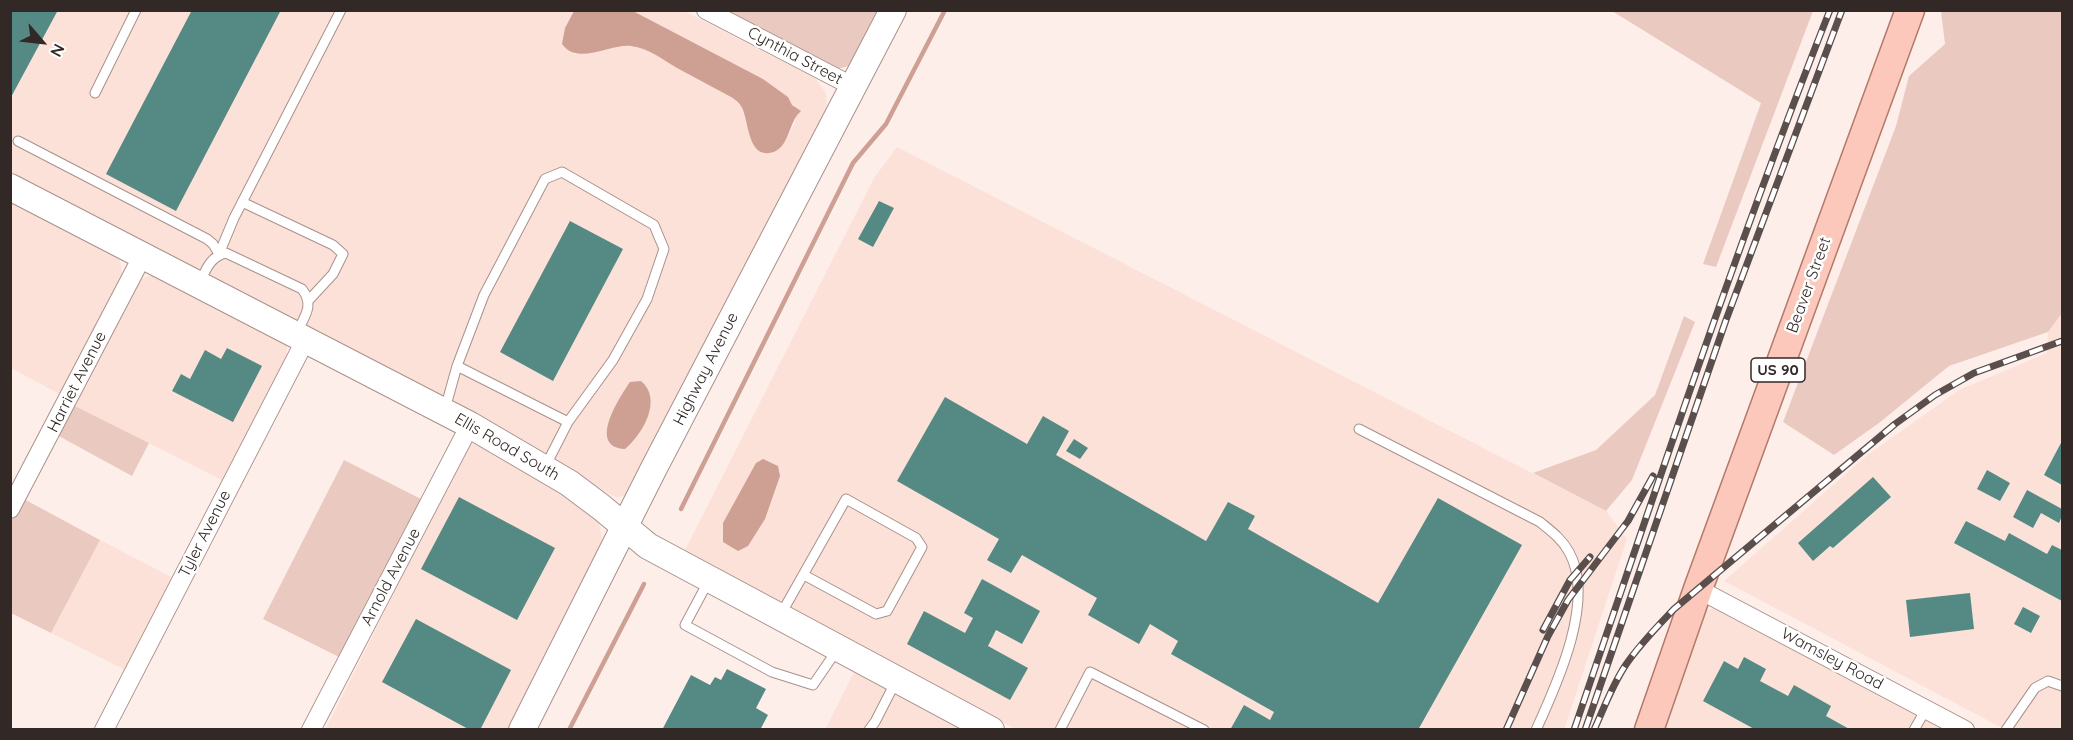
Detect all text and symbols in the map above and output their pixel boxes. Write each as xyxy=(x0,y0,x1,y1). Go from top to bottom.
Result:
north arrow xyxy=(12,12,72,72)
street label: Cynthia Street xyxy=(744,23,846,89)
text: N xyxy=(46,41,69,60)
street label: Beaver Street xyxy=(1783,234,1835,336)
street label: Highway Avenue xyxy=(669,309,743,429)
street label: Harriet Avenue xyxy=(43,328,111,436)
road number: US 90 xyxy=(1751,358,1805,382)
street label: Ellis Road South xyxy=(451,409,563,485)
street label: Tyler Avenue xyxy=(175,487,235,581)
street label: Arnold Avenue xyxy=(357,525,425,629)
street label: Wamsley Road xyxy=(1778,624,1886,694)

